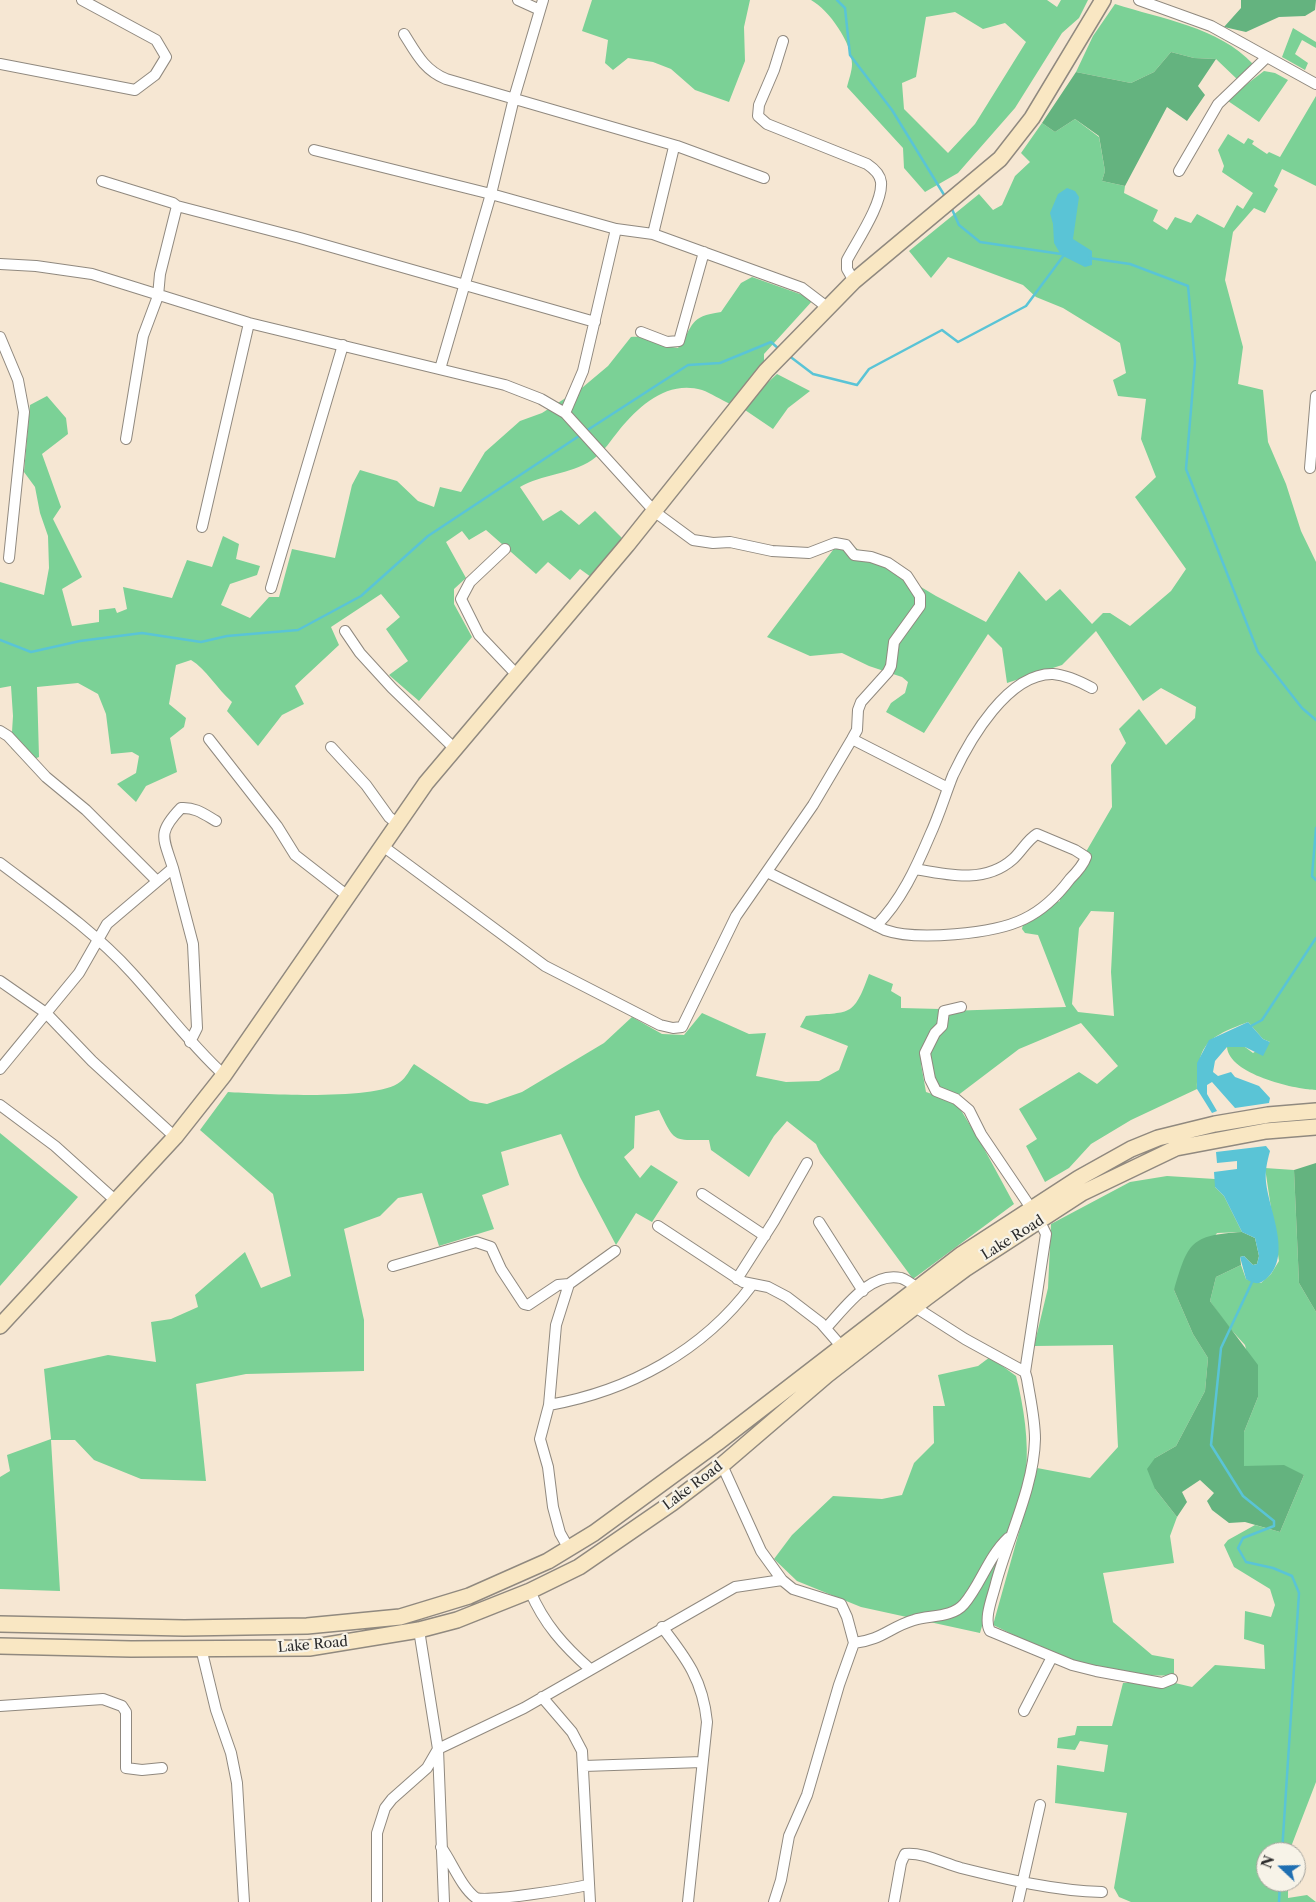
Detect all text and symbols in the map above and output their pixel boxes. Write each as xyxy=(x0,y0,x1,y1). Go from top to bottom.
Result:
street label: Lake Road xyxy=(979,1212,1047,1264)
street label: Lake Road xyxy=(660,1458,726,1514)
street label: Lake Road xyxy=(277,1634,349,1656)
north arrow xyxy=(1256,1842,1306,1892)
text: N xyxy=(1257,1853,1279,1871)

